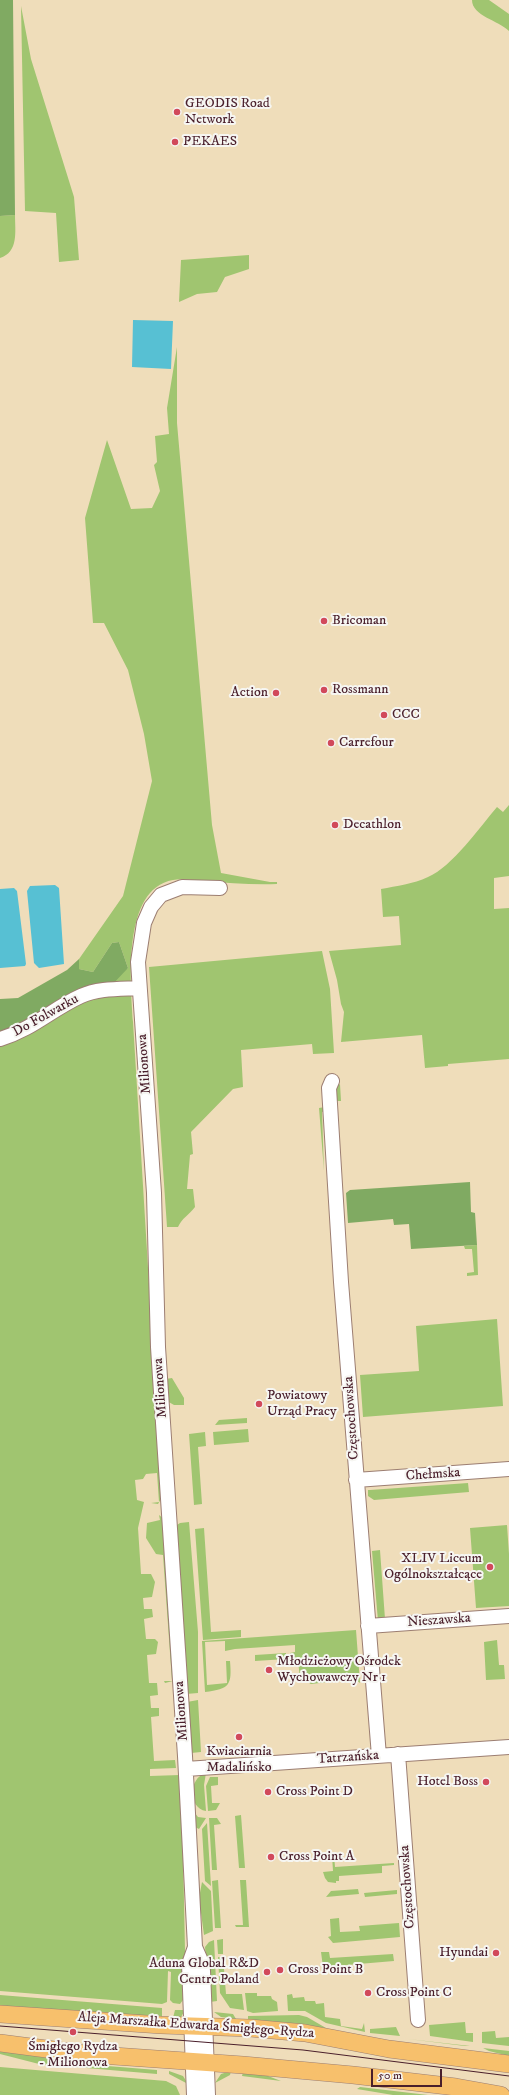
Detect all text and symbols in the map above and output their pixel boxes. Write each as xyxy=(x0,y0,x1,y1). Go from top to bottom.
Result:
place label: GEODIS Road Network xyxy=(185,96,270,128)
marker: GEODIS Road Network xyxy=(172,107,182,117)
place label: PEKAES xyxy=(183,134,237,150)
marker: PEKAES xyxy=(170,137,180,147)
place label: Bricoman xyxy=(332,613,386,629)
marker: Bricoman xyxy=(319,616,329,626)
place label: Rossmann xyxy=(332,682,389,698)
place label: Action xyxy=(231,685,268,701)
marker: Rossmann xyxy=(319,685,329,695)
marker: Action xyxy=(271,688,281,698)
place label: CCC xyxy=(392,707,420,723)
marker: CCC xyxy=(379,710,389,720)
place label: Carrefour xyxy=(339,735,394,751)
marker: Carrefour xyxy=(326,738,336,748)
place label: Decathlon xyxy=(343,817,401,833)
marker: Decathlon xyxy=(330,820,340,830)
street label: Do Folwarku xyxy=(10,991,82,1041)
street label: Milionowa xyxy=(135,1033,155,1095)
street label: Milionowa xyxy=(151,1357,171,1419)
street label: Częstochowska xyxy=(341,1376,363,1460)
place label: Powiatowy Urząd Pracy xyxy=(267,1388,337,1420)
marker: Powiatowy Urząd Pracy xyxy=(254,1399,264,1409)
street label: Chełmska xyxy=(405,1465,461,1485)
place label: XLIV Liceum Ogólnokształcące xyxy=(384,1551,482,1584)
marker: XLIV Liceum Ogólnokształcące xyxy=(485,1562,495,1572)
street label: Nieszawska xyxy=(407,1610,471,1632)
place label: Młodzieżowy Ośrodek Wychowawczy Nr 1 xyxy=(277,1654,401,1686)
marker: Młodzieżowy Ośrodek Wychowawczy Nr 1 xyxy=(264,1665,274,1675)
street label: Milionowa xyxy=(172,1680,192,1742)
marker: Kwiaciarnia Madalińsko xyxy=(234,1732,244,1742)
place label: Kwiaciarnia Madalińsko xyxy=(206,1744,272,1776)
street label: Tatrzańska xyxy=(317,1747,379,1769)
place label: Hotel Boss xyxy=(417,1774,478,1790)
marker: Hotel Boss xyxy=(481,1777,491,1787)
place label: Cross Point D xyxy=(276,1784,353,1800)
marker: Cross Point D xyxy=(263,1787,273,1797)
street label: Częstochowska xyxy=(397,1845,419,1929)
place label: Cross Point A xyxy=(279,1849,355,1865)
marker: Cross Point A xyxy=(266,1852,276,1862)
place label: Hyundai xyxy=(439,1945,488,1961)
marker: Hyundai xyxy=(491,1948,501,1958)
place label: Aduna Global R&D Centre Poland xyxy=(149,1956,259,1988)
place label: Cross Point B xyxy=(288,1962,363,1978)
marker: Cross Point B xyxy=(275,1965,285,1975)
marker: Aduna Global R&D Centre Poland xyxy=(262,1967,272,1977)
place label: Cross Point C xyxy=(376,1985,452,2001)
marker: Cross Point C xyxy=(363,1988,373,1998)
street label: Aleja Marszałka Edwarda Śmigłego-Rydza xyxy=(77,2009,315,2043)
marker: Śmigłego Rydza - Milionowa xyxy=(68,2027,78,2037)
place label: Śmigłego Rydza - Milionowa xyxy=(28,2039,118,2072)
scale bar xyxy=(373,2061,444,2087)
text: 50 m xyxy=(378,2068,402,2083)

